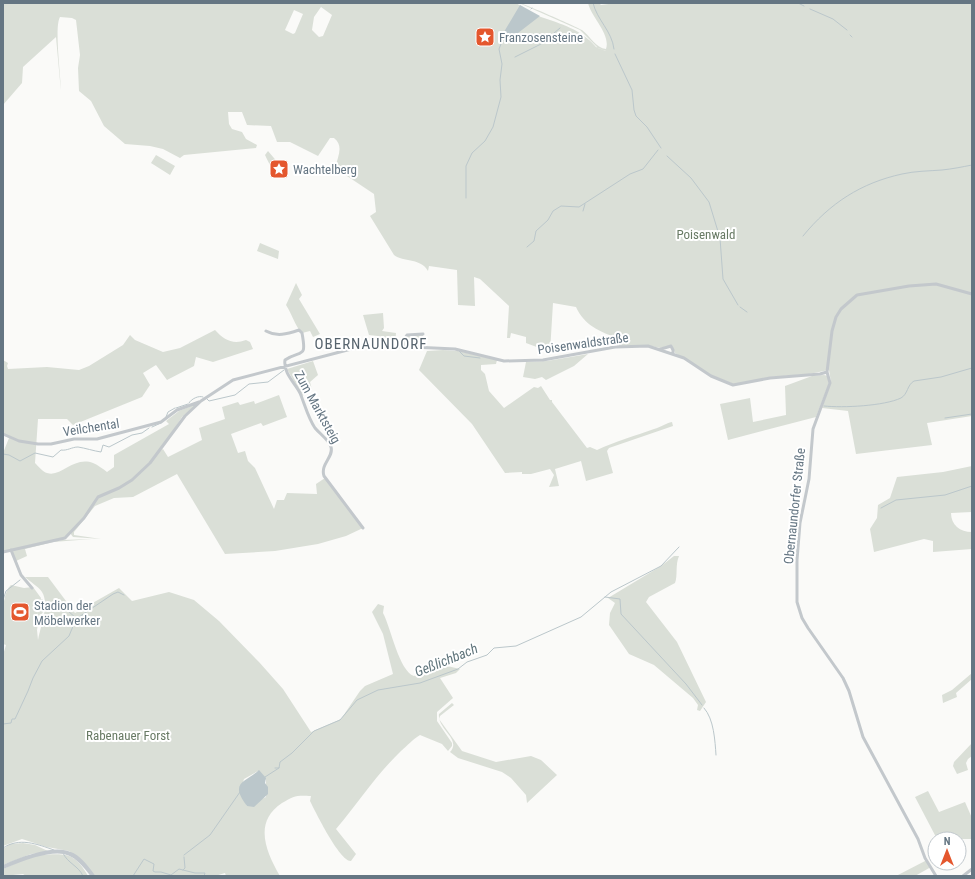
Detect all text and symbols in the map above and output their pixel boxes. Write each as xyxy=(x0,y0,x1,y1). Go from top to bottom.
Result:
place icon: Franzosensteine xyxy=(474,26,496,48)
place label: Franzosensteine xyxy=(499,30,583,45)
place icon: Wachtelberg xyxy=(268,158,290,180)
place label: Wachtelberg xyxy=(293,162,357,177)
park label: Poisenwald xyxy=(676,227,736,242)
street label: Poisenwaldstraße xyxy=(537,330,629,357)
district label: OBERNAUNDORF xyxy=(314,335,428,353)
street label: Zum Marktsteig xyxy=(291,368,344,446)
street label: Veilchental xyxy=(62,416,120,439)
street label: Obernaundorfer Straße xyxy=(781,447,808,565)
place label: Stadion der Möbelwerker xyxy=(34,598,100,628)
sports icon: Stadion der Möbelwerker xyxy=(9,601,31,623)
water label: Geßlichbach xyxy=(412,640,480,680)
park label: Rabenauer Forst xyxy=(86,728,170,743)
north arrow xyxy=(927,831,967,871)
text: N xyxy=(944,835,951,848)

